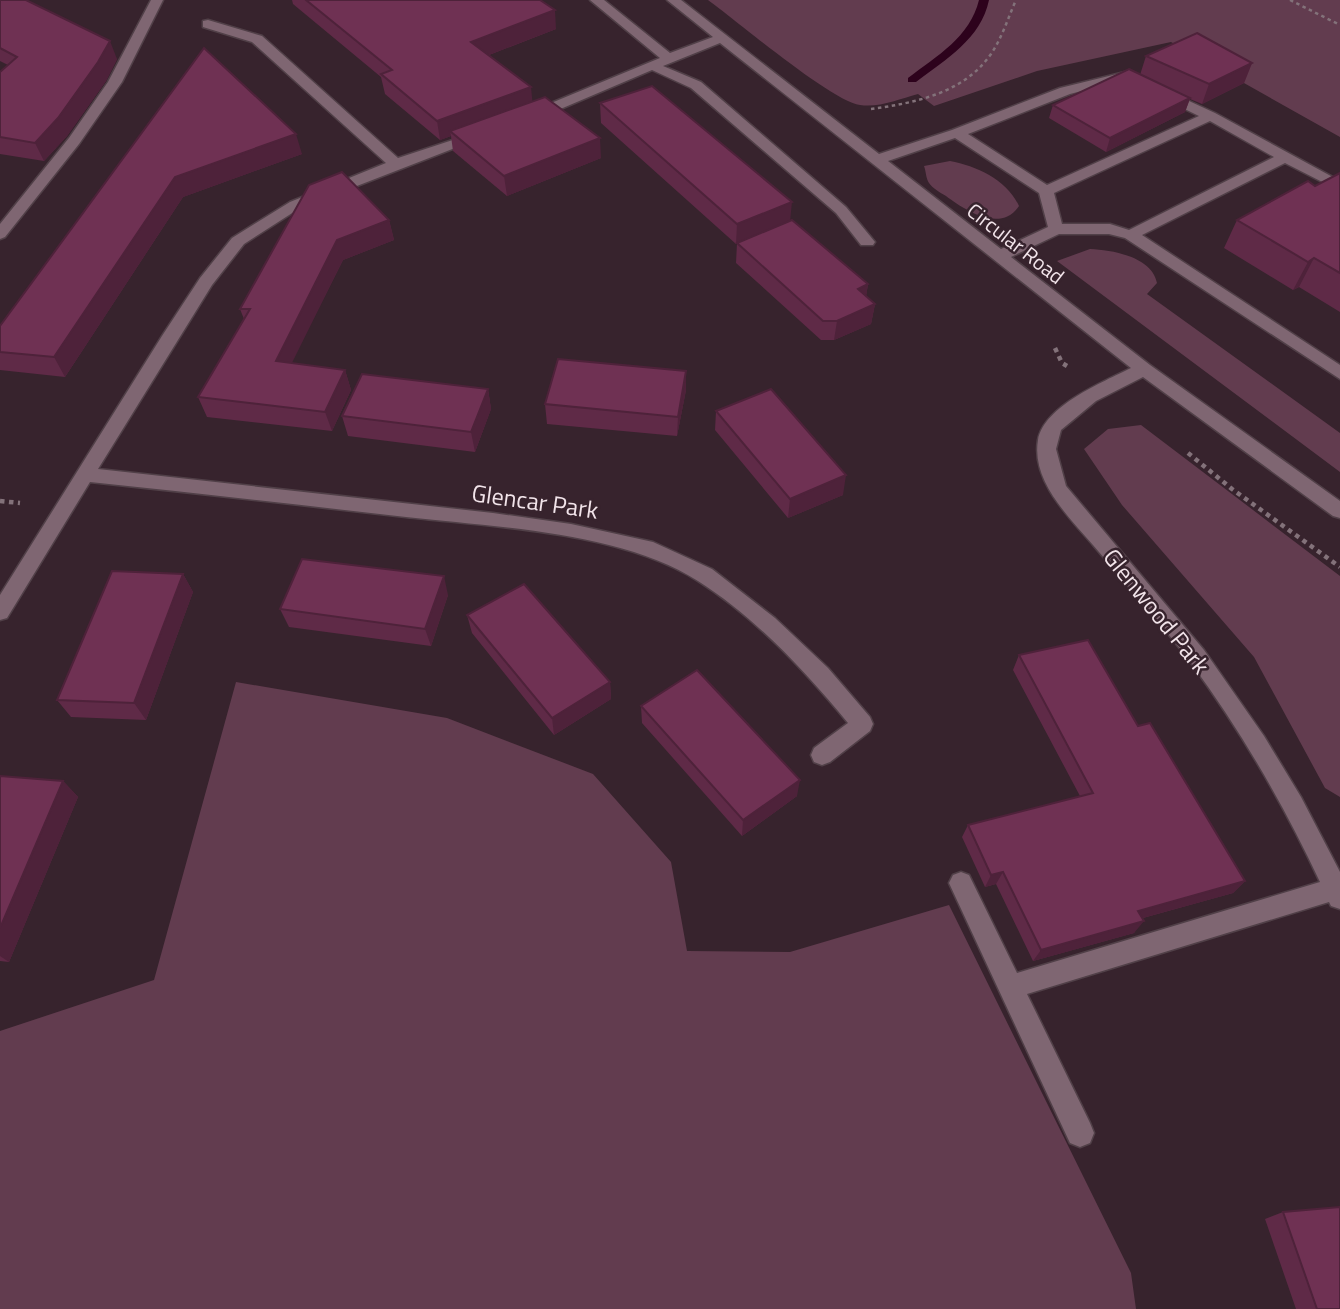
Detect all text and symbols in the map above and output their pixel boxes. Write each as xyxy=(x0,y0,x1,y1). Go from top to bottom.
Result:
street label: Circular Road xyxy=(960,195,1072,291)
street label: Glencar Park xyxy=(469,474,601,528)
street label: Glenwood Park xyxy=(1095,540,1219,682)

